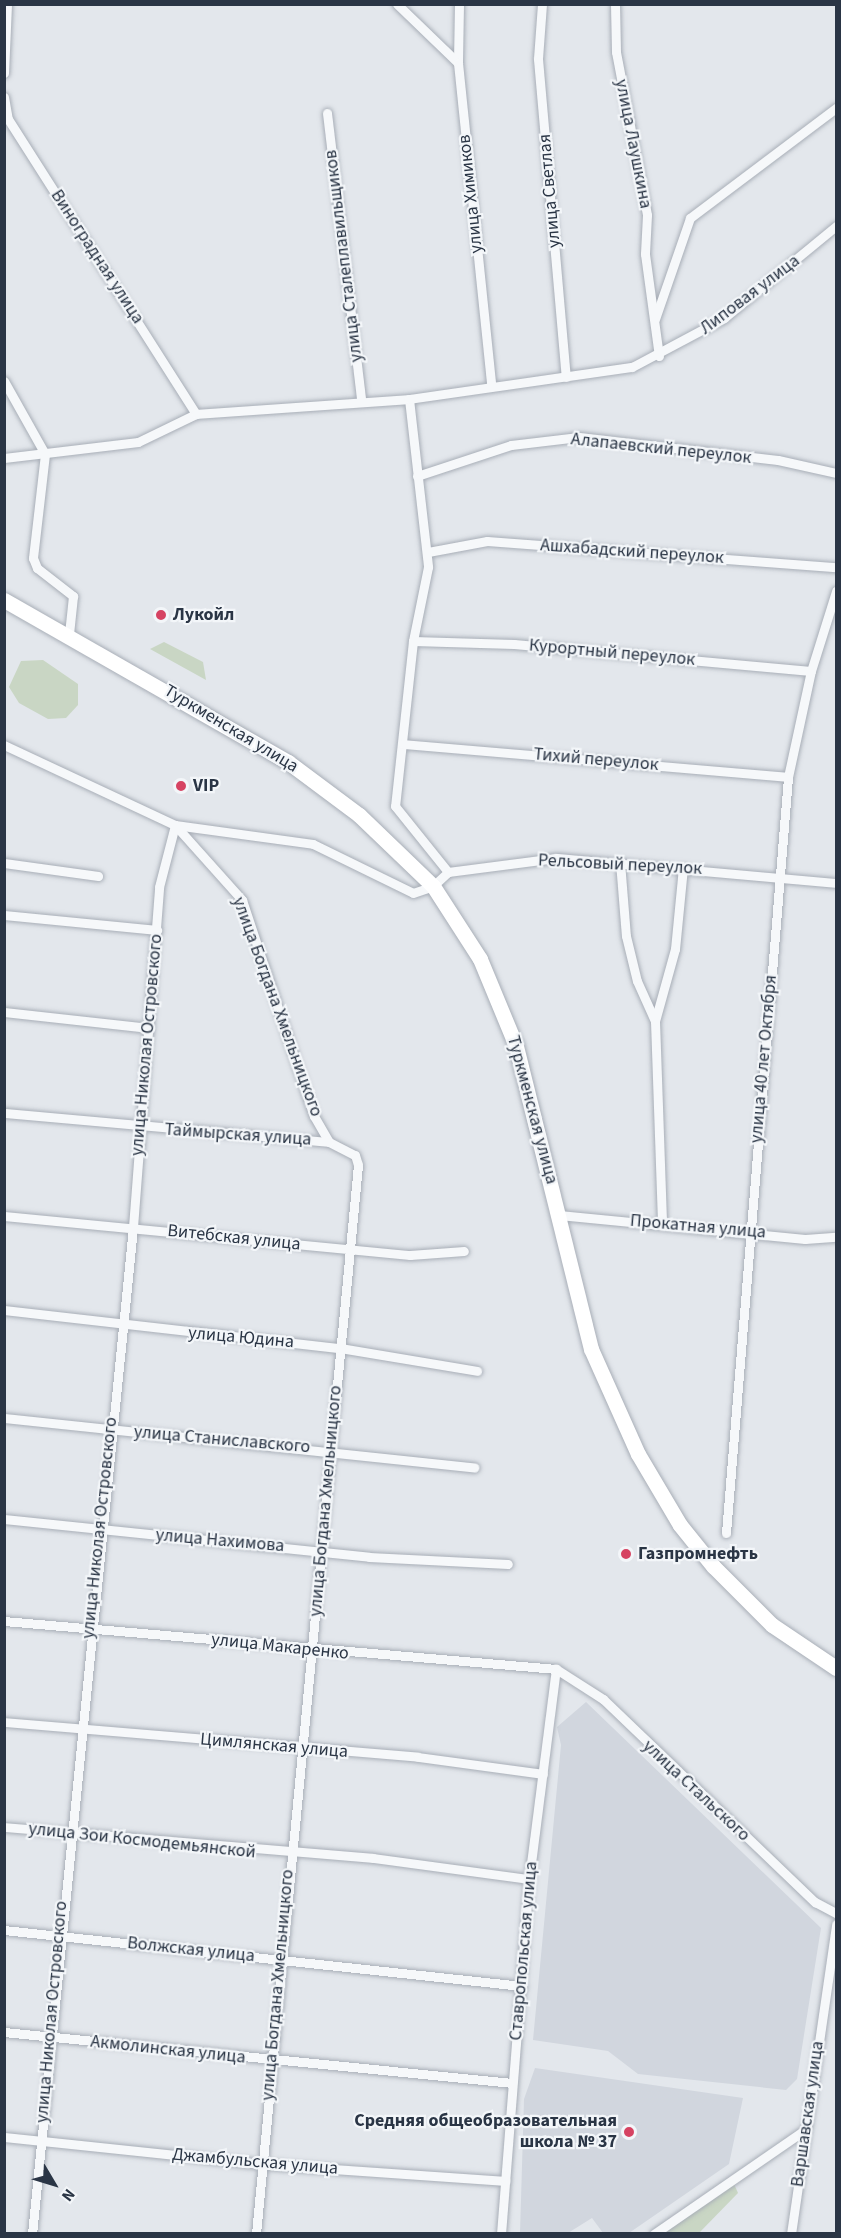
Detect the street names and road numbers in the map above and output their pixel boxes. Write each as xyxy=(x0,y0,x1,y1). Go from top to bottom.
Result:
street label: улица Лаушкина xyxy=(610,77,656,211)
street label: улица Светлая xyxy=(534,133,566,249)
street label: улица Химиков xyxy=(454,134,488,254)
street label: улица Сталеплавильщиков xyxy=(320,149,368,363)
street label: Виноградная улица xyxy=(46,186,148,328)
street label: Липовая улица xyxy=(696,250,804,340)
street label: Алапаевский переулок xyxy=(570,429,752,469)
street label: Ашхабадский переулок xyxy=(540,535,724,569)
street label: Курортный переулок xyxy=(528,635,696,671)
street label: Туркменская улица xyxy=(160,680,302,778)
street label: Тихий переулок xyxy=(533,744,659,776)
street label: Рельсовый переулок xyxy=(537,850,703,880)
street label: улица Богдана Хмельницкого xyxy=(227,894,327,1120)
street label: улица Николая Островского xyxy=(127,933,167,1157)
street label: улица 40 лет Октября xyxy=(746,974,782,1144)
street label: Туркменская улица xyxy=(502,1033,562,1187)
street label: Таймырская улица xyxy=(164,1119,312,1151)
street label: Прокатная улица xyxy=(629,1210,767,1244)
street label: Витебская улица xyxy=(166,1220,302,1256)
street label: улица Юдина xyxy=(187,1323,295,1353)
street label: улица Богдана Хмельницкого xyxy=(305,1384,347,1618)
street label: улица Николая Островского xyxy=(78,1416,122,1640)
street label: улица Станиславского xyxy=(133,1422,311,1458)
street label: улица Нахимова xyxy=(155,1525,285,1557)
street label: улица Макаренко xyxy=(210,1629,350,1665)
street label: Цимлянская улица xyxy=(199,1729,349,1763)
street label: улица Стальского xyxy=(638,1736,754,1846)
street label: улица Зои Космодемьянской xyxy=(27,1818,257,1864)
street label: Ставропольская улица xyxy=(505,1860,543,2042)
street label: улица Богдана Хмельницкого xyxy=(257,1868,299,2102)
street label: улица Николая Островского xyxy=(32,1900,72,2124)
street label: Волжская улица xyxy=(126,1933,256,1967)
street label: Акмолинская улица xyxy=(89,2031,247,2069)
street label: Варшавская улица xyxy=(787,2040,829,2188)
street label: Джамбульская улица xyxy=(171,2144,339,2180)

